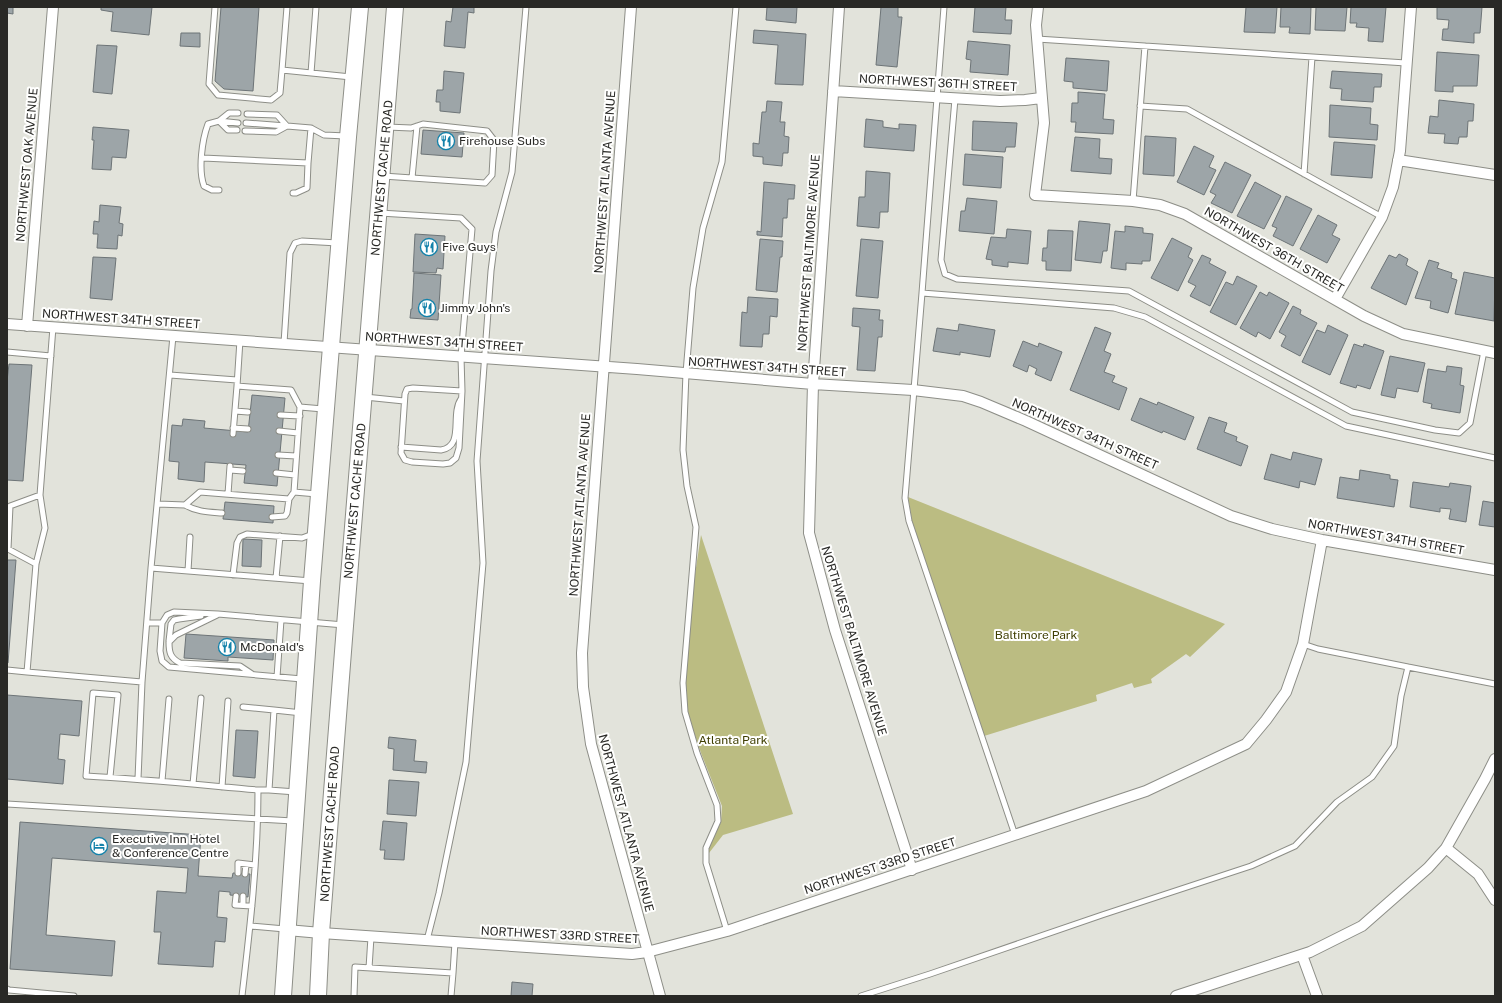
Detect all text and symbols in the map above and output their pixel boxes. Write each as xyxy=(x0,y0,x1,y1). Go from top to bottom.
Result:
street label: NORTHWEST 36TH STREET xyxy=(858,72,1018,94)
street label: NORTHWEST OAK AVENUE xyxy=(13,87,41,243)
street label: NORTHWEST ATLANTA AVENUE xyxy=(592,90,618,274)
street label: NORTHWEST CACHE ROAD xyxy=(368,100,396,256)
restaurant icon: Firehouse Subs xyxy=(436,131,456,151)
place label: Firehouse Subs xyxy=(459,134,545,148)
street label: NORTHWEST BALTIMORE AVENUE xyxy=(795,154,823,352)
street label: NORTHWEST 36TH STREET xyxy=(1202,204,1346,296)
restaurant icon: Five Guys xyxy=(419,237,439,257)
place label: Five Guys xyxy=(442,240,496,254)
restaurant icon: Jimmy John's xyxy=(417,298,437,318)
place label: Jimmy John's xyxy=(440,301,510,315)
street label: NORTHWEST 34TH STREET xyxy=(41,306,201,332)
street label: NORTHWEST 34TH STREET xyxy=(364,329,524,355)
street label: NORTHWEST 34TH STREET xyxy=(687,354,847,380)
street label: NORTHWEST 34TH STREET xyxy=(1010,395,1160,473)
street label: NORTHWEST ATLANTA AVENUE xyxy=(567,413,593,597)
street label: NORTHWEST CACHE ROAD xyxy=(341,423,369,579)
street label: NORTHWEST 34TH STREET xyxy=(1307,516,1465,558)
street label: NORTHWEST BALTIMORE AVENUE xyxy=(818,545,890,737)
park label: Baltimore Park xyxy=(995,628,1078,642)
restaurant icon: McDonald's xyxy=(217,637,237,657)
place label: McDonald's xyxy=(240,640,304,654)
street label: NORTHWEST ATLANTA AVENUE xyxy=(596,733,656,913)
park label: Atlanta Park xyxy=(698,733,768,747)
street label: NORTHWEST CACHE ROAD xyxy=(318,746,342,902)
place label: Executive Inn Hotel & Conference Centre xyxy=(112,832,229,860)
street label: NORTHWEST 33RD STREET xyxy=(802,835,958,897)
hotel icon: Executive Inn Hotel & Conference Centre xyxy=(89,836,109,856)
street label: NORTHWEST 33RD STREET xyxy=(480,924,640,946)

